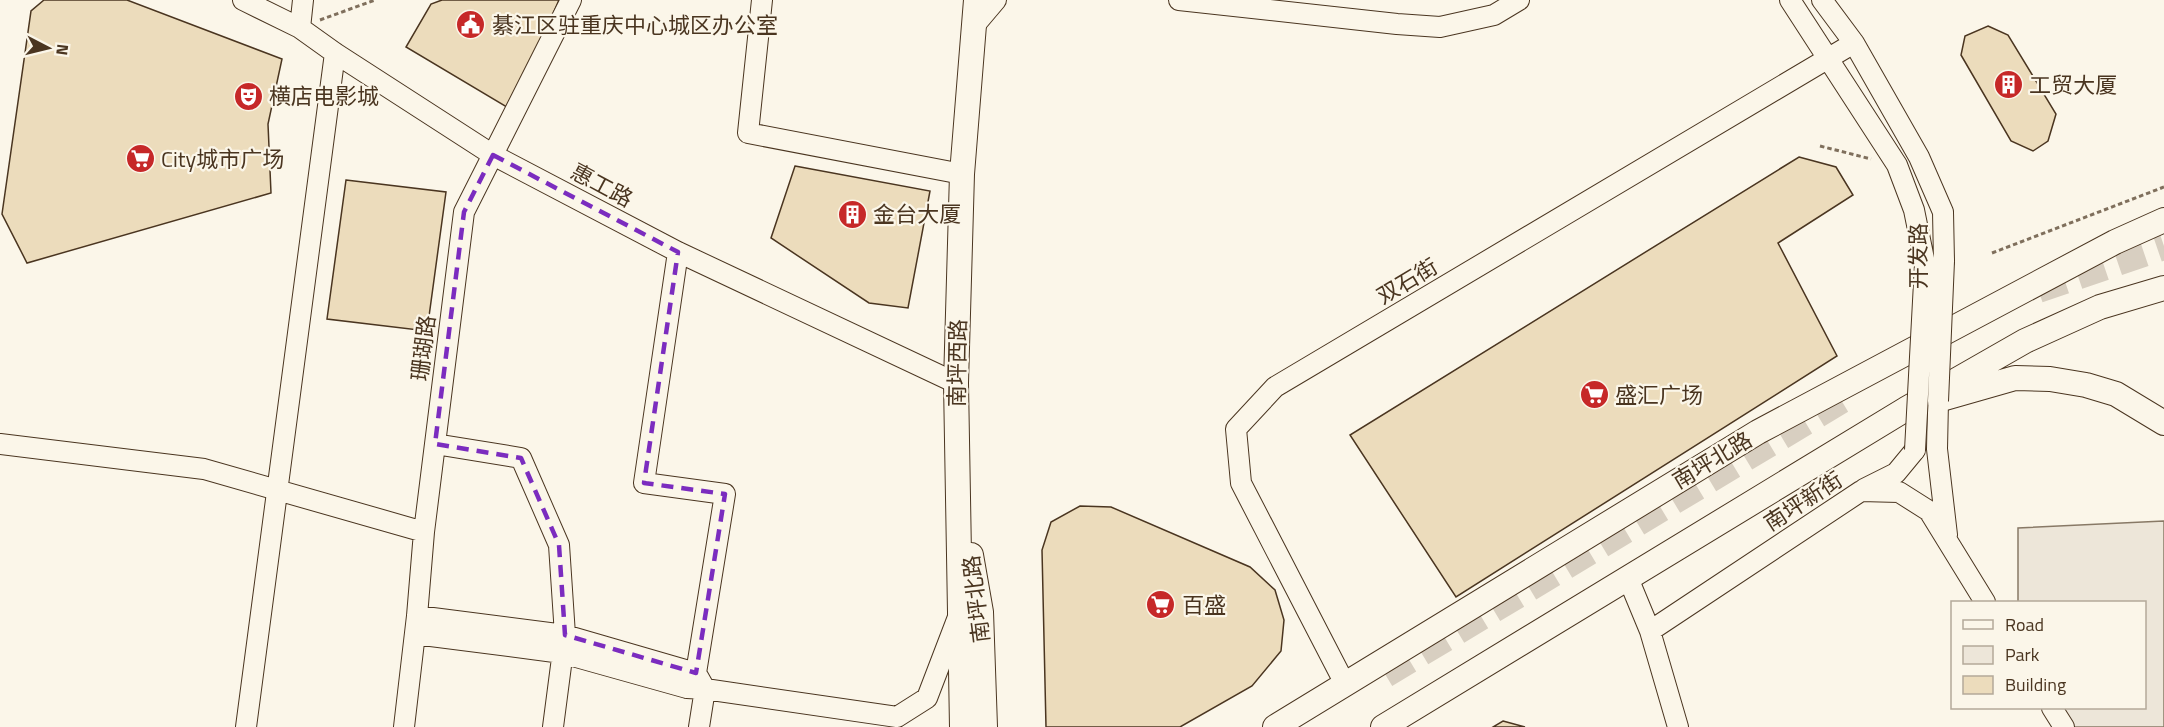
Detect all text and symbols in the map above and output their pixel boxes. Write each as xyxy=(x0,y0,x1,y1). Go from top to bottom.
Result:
place label: 綦江区驻重庆中心城区办公室 xyxy=(492,8,778,42)
public building icon: 綦江区驻重庆中心城区办公室 xyxy=(455,9,487,41)
north arrow xyxy=(18,18,78,78)
text: N xyxy=(50,43,75,57)
place label: 工贸大厦 xyxy=(2029,68,2117,102)
building icon: 工贸大厦 xyxy=(1992,69,2024,101)
place label: 横店电影城 xyxy=(269,79,379,113)
theatre icon: 横店电影城 xyxy=(232,80,264,112)
place label: City城市广场 xyxy=(161,142,284,176)
supermarket icon: City城市广场 xyxy=(124,143,156,175)
street label: 惠工路 xyxy=(565,154,639,216)
place label: 金台大厦 xyxy=(873,197,961,231)
building icon: 金台大厦 xyxy=(836,198,868,230)
street label: 开发路 xyxy=(1901,223,1935,289)
street label: 双石街 xyxy=(1370,249,1444,313)
street label: 珊瑚路 xyxy=(402,313,444,383)
street label: 南坪西路 xyxy=(939,319,975,407)
place label: 盛汇广场 xyxy=(1615,378,1703,412)
supermarket icon: 盛汇广场 xyxy=(1578,379,1610,411)
street label: 南坪北路 xyxy=(1666,423,1758,497)
street label: 南坪新街 xyxy=(1757,463,1849,539)
street label: 南坪北路 xyxy=(954,553,998,645)
place label: 百盛 xyxy=(1182,588,1226,622)
supermarket icon: 百盛 xyxy=(1145,589,1177,621)
legend xyxy=(1951,601,2146,709)
text: Road xyxy=(2005,611,2044,638)
text: Park xyxy=(2005,641,2040,668)
text: Building xyxy=(2005,671,2066,698)

